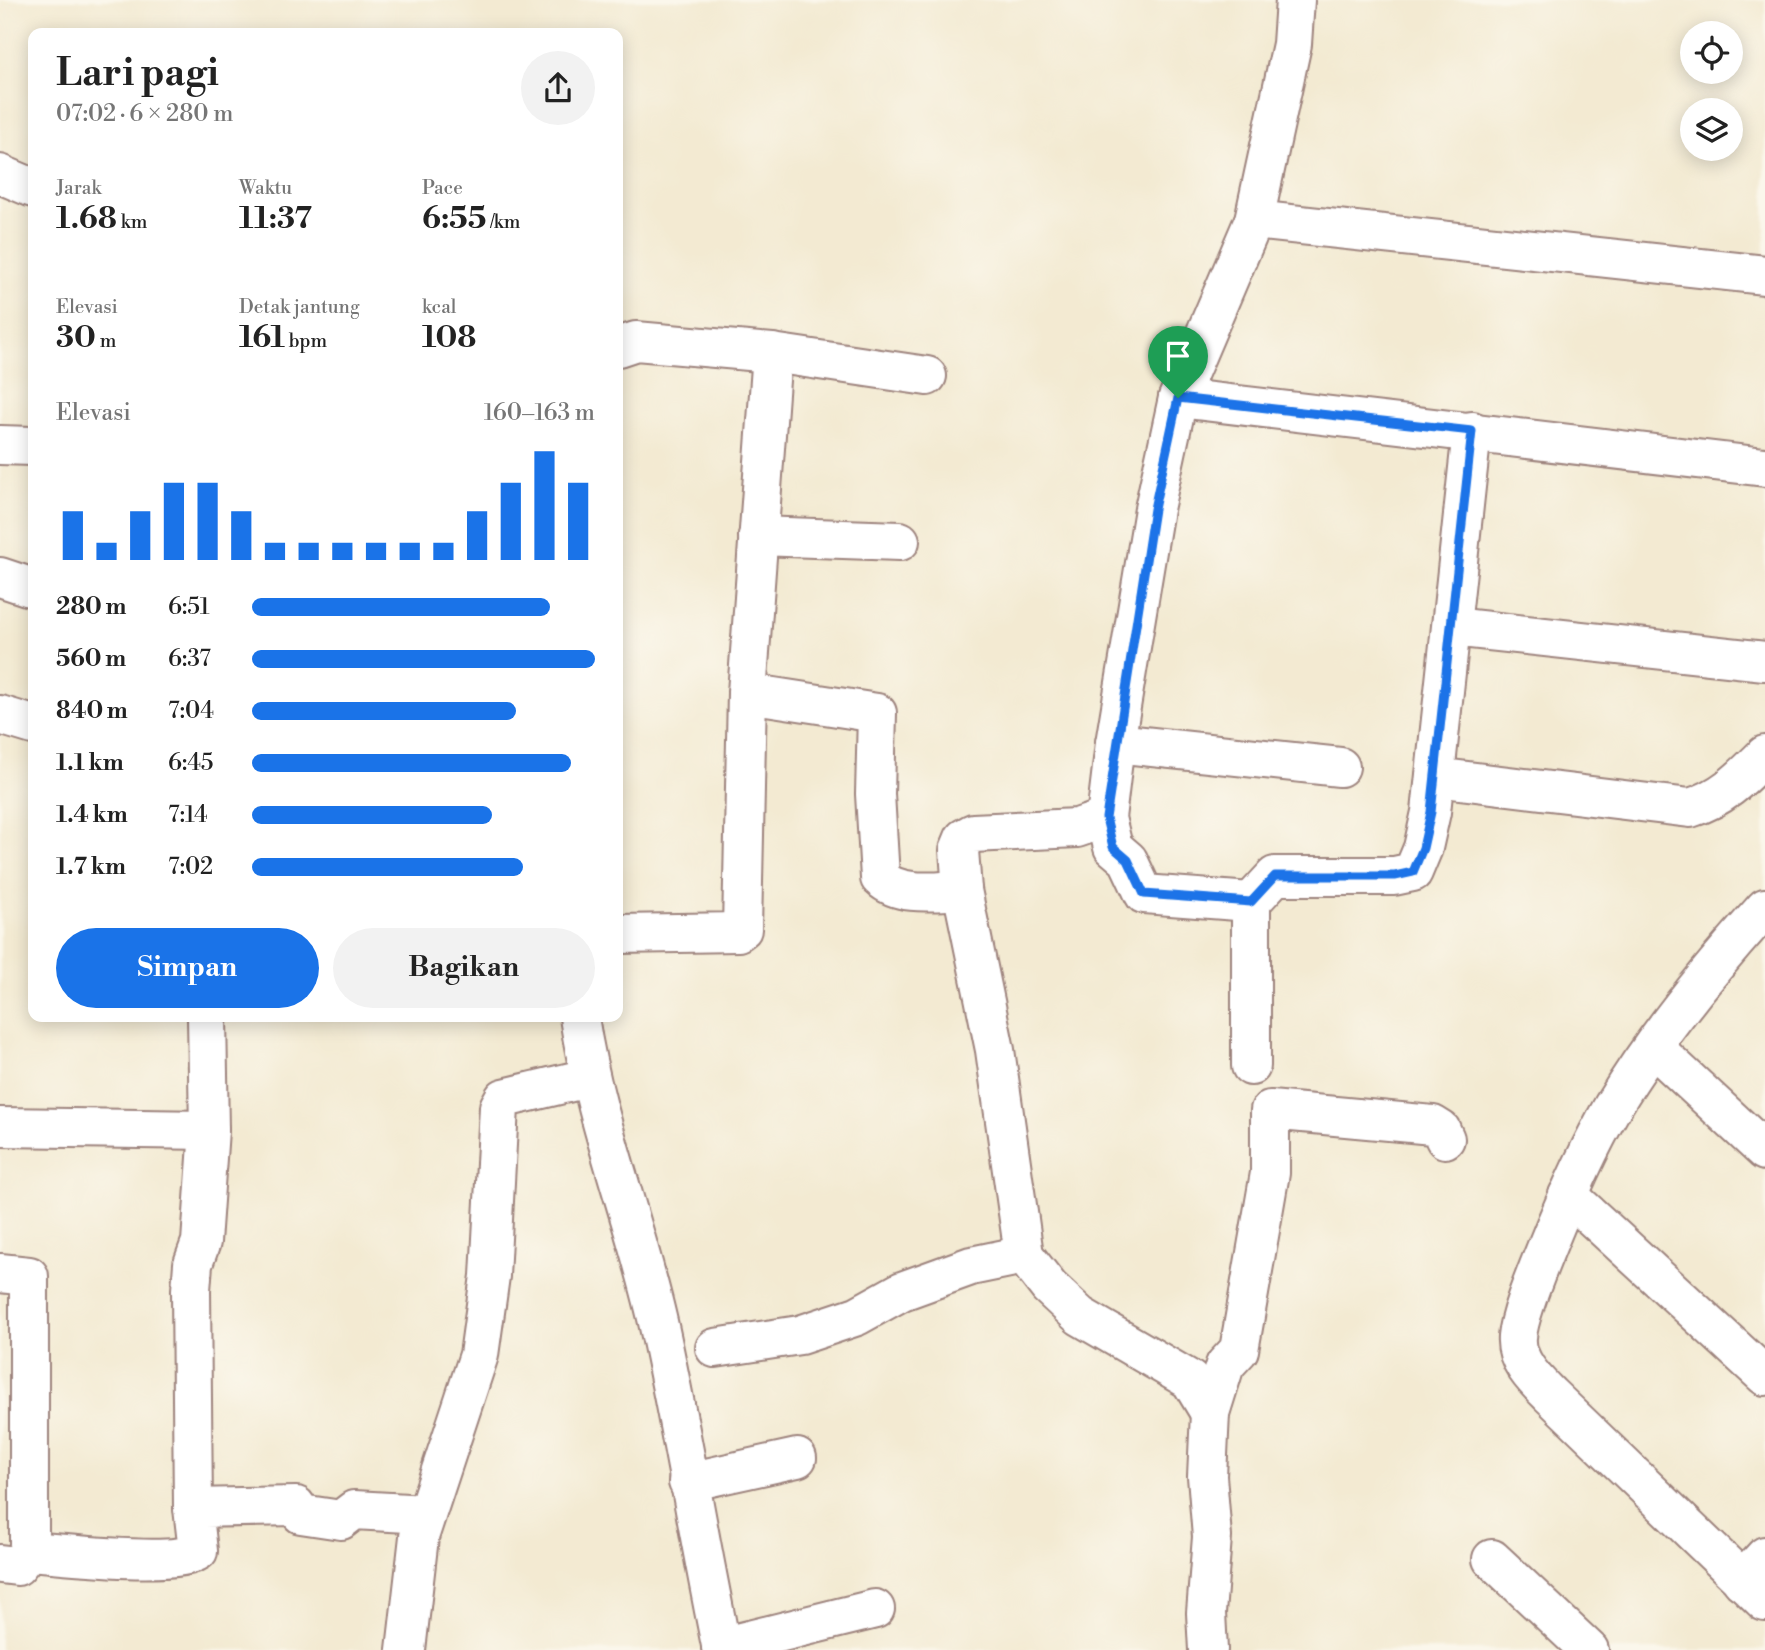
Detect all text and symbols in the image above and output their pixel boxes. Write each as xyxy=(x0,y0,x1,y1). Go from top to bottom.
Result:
map controls xyxy=(1680,21,1743,161)
button: locate xyxy=(1680,21,1743,84)
text: Lari pagi xyxy=(56,50,219,97)
button: share xyxy=(521,51,595,125)
button: layers xyxy=(1680,98,1743,161)
text: 07:02 · 6 × 280 m xyxy=(56,100,233,128)
text: Jarak xyxy=(56,176,101,200)
text: Waktu xyxy=(239,176,292,200)
text: Pace xyxy=(422,176,463,200)
text: 1.68 xyxy=(56,200,117,238)
text: 11:37 xyxy=(239,200,312,238)
text: 6:55 xyxy=(422,200,486,238)
text: km xyxy=(117,210,147,234)
text: /km xyxy=(486,210,520,234)
text: Elevasi xyxy=(56,295,118,319)
text: Detak jantung xyxy=(239,295,360,319)
text: kcal xyxy=(422,295,456,319)
text: 30 xyxy=(56,319,96,357)
text: 161 xyxy=(239,319,285,357)
text: 108 xyxy=(422,319,476,357)
pin xyxy=(1148,326,1208,398)
text: m xyxy=(96,329,116,353)
text: bpm xyxy=(285,329,327,353)
icon: arrive xyxy=(1159,337,1197,375)
text: Elevasi xyxy=(56,399,131,427)
text: 160–163 m xyxy=(484,399,595,427)
text: 280 m xyxy=(56,593,126,621)
text: 6:51 xyxy=(168,593,210,621)
text: 560 m xyxy=(56,645,126,673)
text: 6:37 xyxy=(168,645,211,673)
text: 840 m xyxy=(56,697,128,725)
text: 7:04 xyxy=(168,697,214,725)
text: 1.1 km xyxy=(56,749,124,777)
text: 6:45 xyxy=(168,749,214,777)
text: 1.4 km xyxy=(56,801,128,829)
text: 7:14 xyxy=(168,801,208,829)
text: 1.7 km xyxy=(56,853,126,881)
text: 7:02 xyxy=(168,853,213,881)
button: Simpan xyxy=(56,928,319,1008)
button: Bagikan xyxy=(333,928,595,1008)

